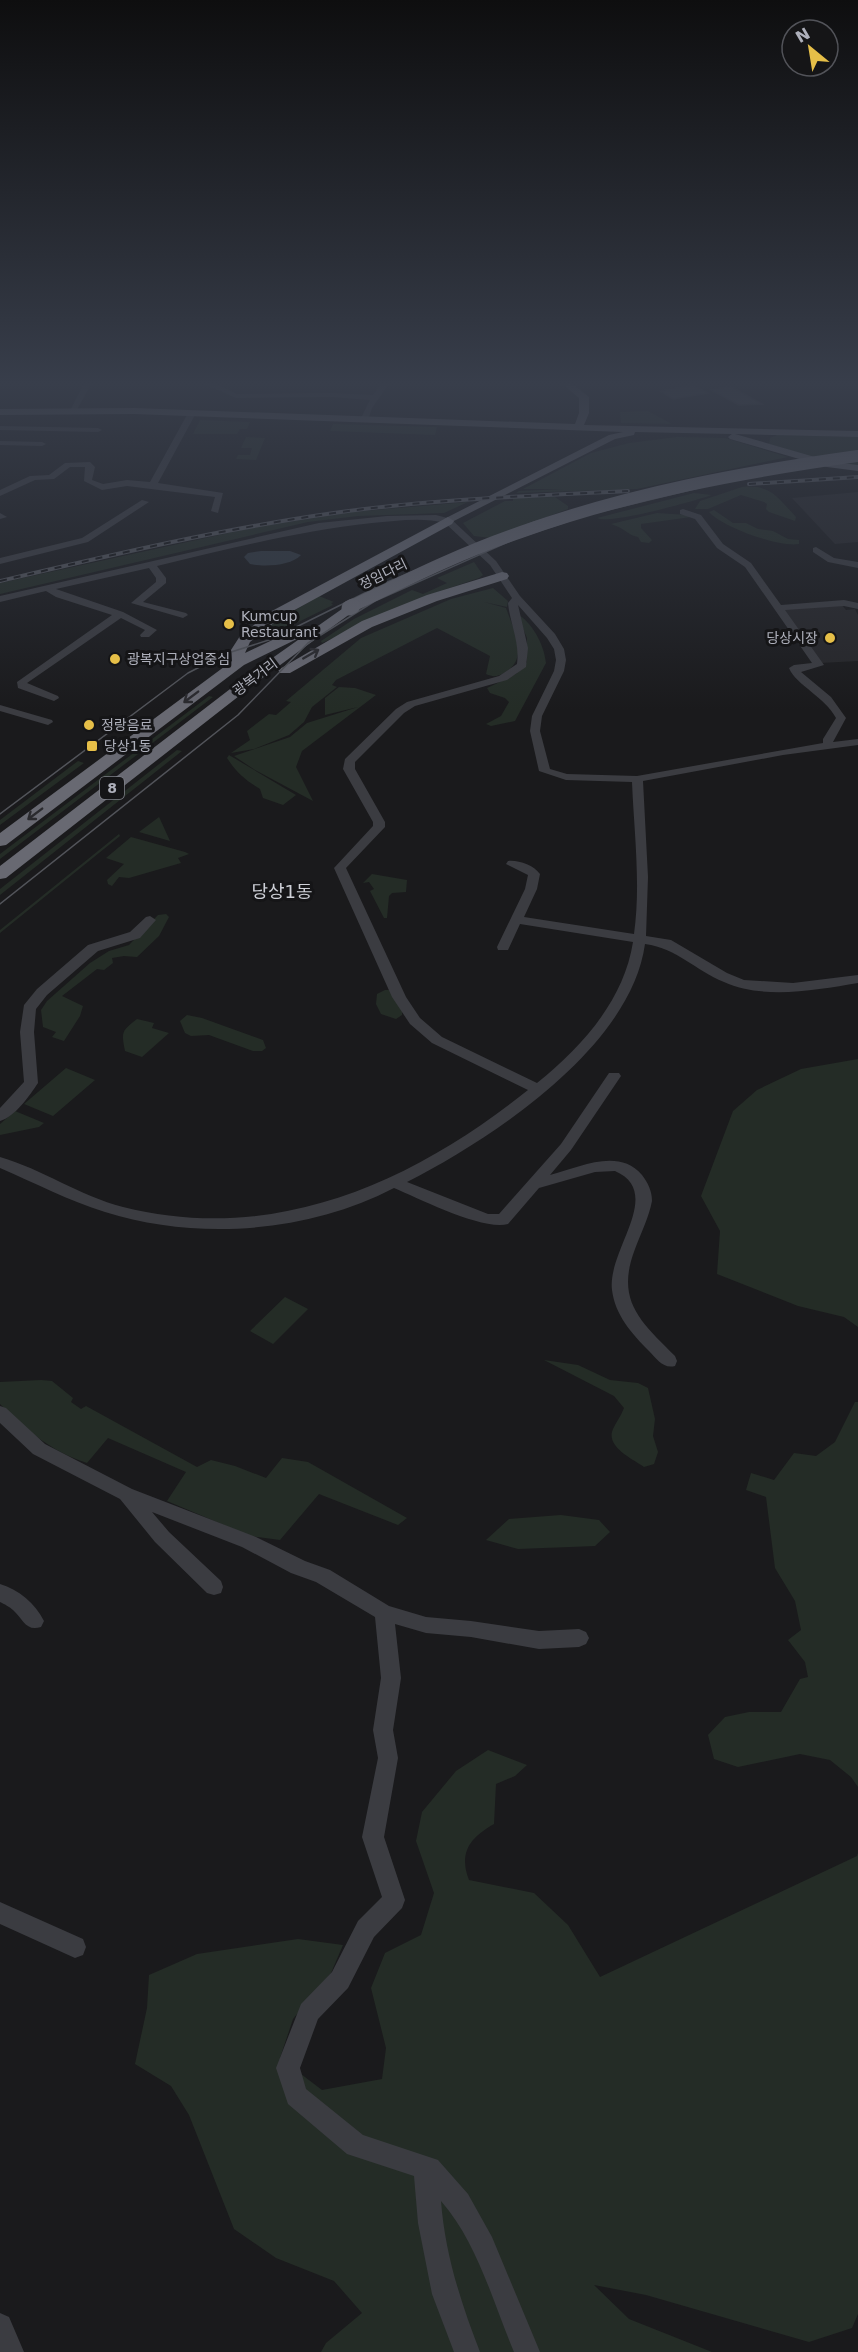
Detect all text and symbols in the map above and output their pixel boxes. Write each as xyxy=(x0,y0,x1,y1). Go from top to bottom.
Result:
north arrow xyxy=(780,18,840,78)
text: N xyxy=(792,24,813,47)
street label: 정임다리 xyxy=(356,556,410,592)
place label: Kumcup Restaurant xyxy=(241,608,318,640)
marker: Kumcup Restaurant xyxy=(222,617,236,631)
place label: 당상시장 xyxy=(766,630,818,646)
marker: 당상시장 xyxy=(823,631,837,645)
one-way arrow xyxy=(302,648,319,660)
place label: 광복지구상업중심 xyxy=(127,651,230,667)
marker: 광복지구상업중심 xyxy=(108,652,122,666)
street label: 광복거리 xyxy=(230,655,280,699)
one-way arrow xyxy=(184,690,200,703)
place label: 정랑음료 xyxy=(101,717,153,733)
marker: 정랑음료 xyxy=(82,718,96,732)
place label: 당상1동 xyxy=(104,738,152,754)
marker: 당상1동 xyxy=(85,739,99,753)
road number: 8 xyxy=(100,777,124,799)
one-way arrow xyxy=(28,808,44,820)
district label: 당상1동 xyxy=(251,881,313,902)

